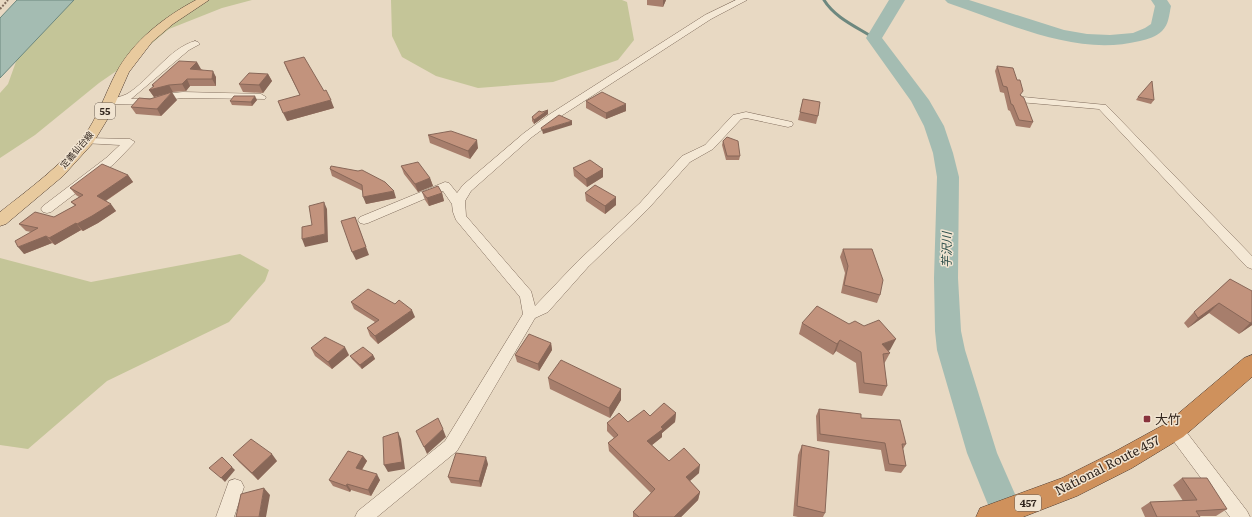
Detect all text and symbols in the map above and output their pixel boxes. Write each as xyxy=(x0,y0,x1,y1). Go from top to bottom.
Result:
road number: 55 xyxy=(95,103,115,119)
street label: 定義仙台線 xyxy=(56,127,97,171)
water label: 芋沢川 xyxy=(937,230,955,268)
place label: 大竹 xyxy=(1155,409,1181,428)
marker: 大竹 xyxy=(1142,414,1152,424)
street label: National Route 457 xyxy=(1051,430,1163,499)
road number: 457 xyxy=(1015,495,1041,511)

